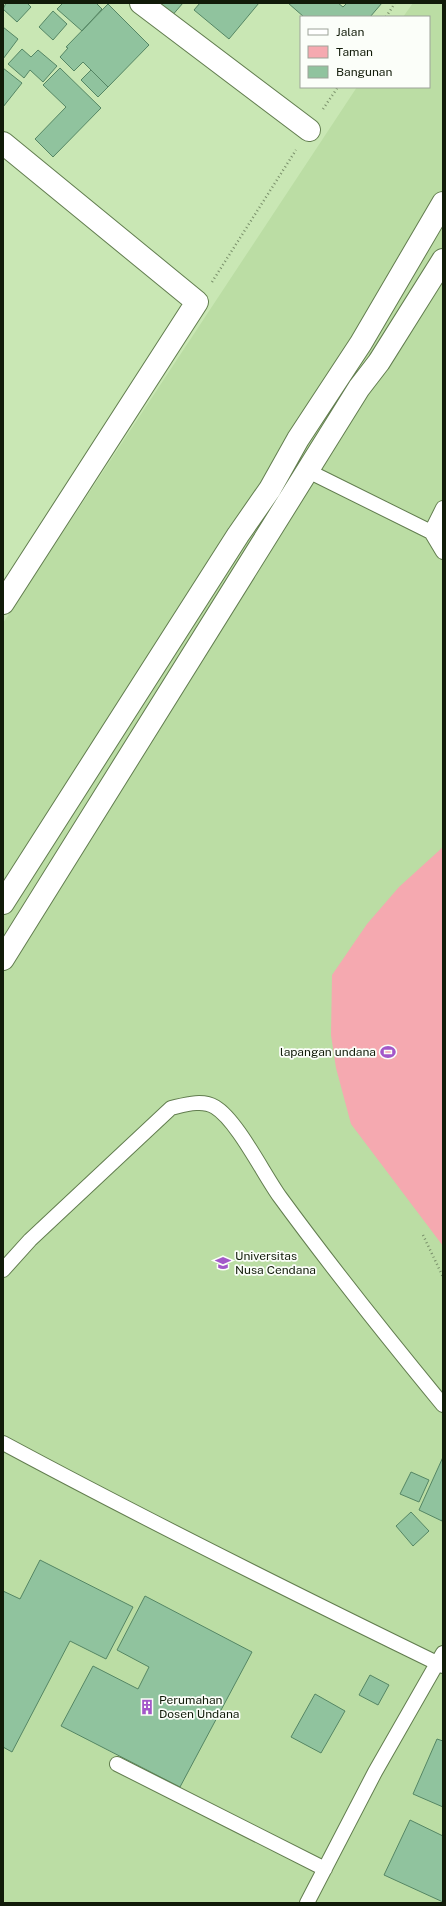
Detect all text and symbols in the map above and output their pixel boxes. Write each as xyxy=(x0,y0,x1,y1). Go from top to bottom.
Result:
legend xyxy=(300,16,430,88)
text: Jalan xyxy=(336,25,365,39)
text: Taman xyxy=(336,45,373,59)
text: Bangunan xyxy=(336,65,392,79)
sports icon: lapangan undana xyxy=(379,1043,397,1061)
place label: lapangan undana xyxy=(280,1045,376,1059)
place label: Universitas Nusa Cendana xyxy=(235,1249,316,1277)
school or university icon: Universitas Nusa Cendana xyxy=(214,1254,232,1272)
place label: Perumahan Dosen Undana xyxy=(159,1693,239,1721)
building icon: Perumahan Dosen Undana xyxy=(138,1698,156,1716)

